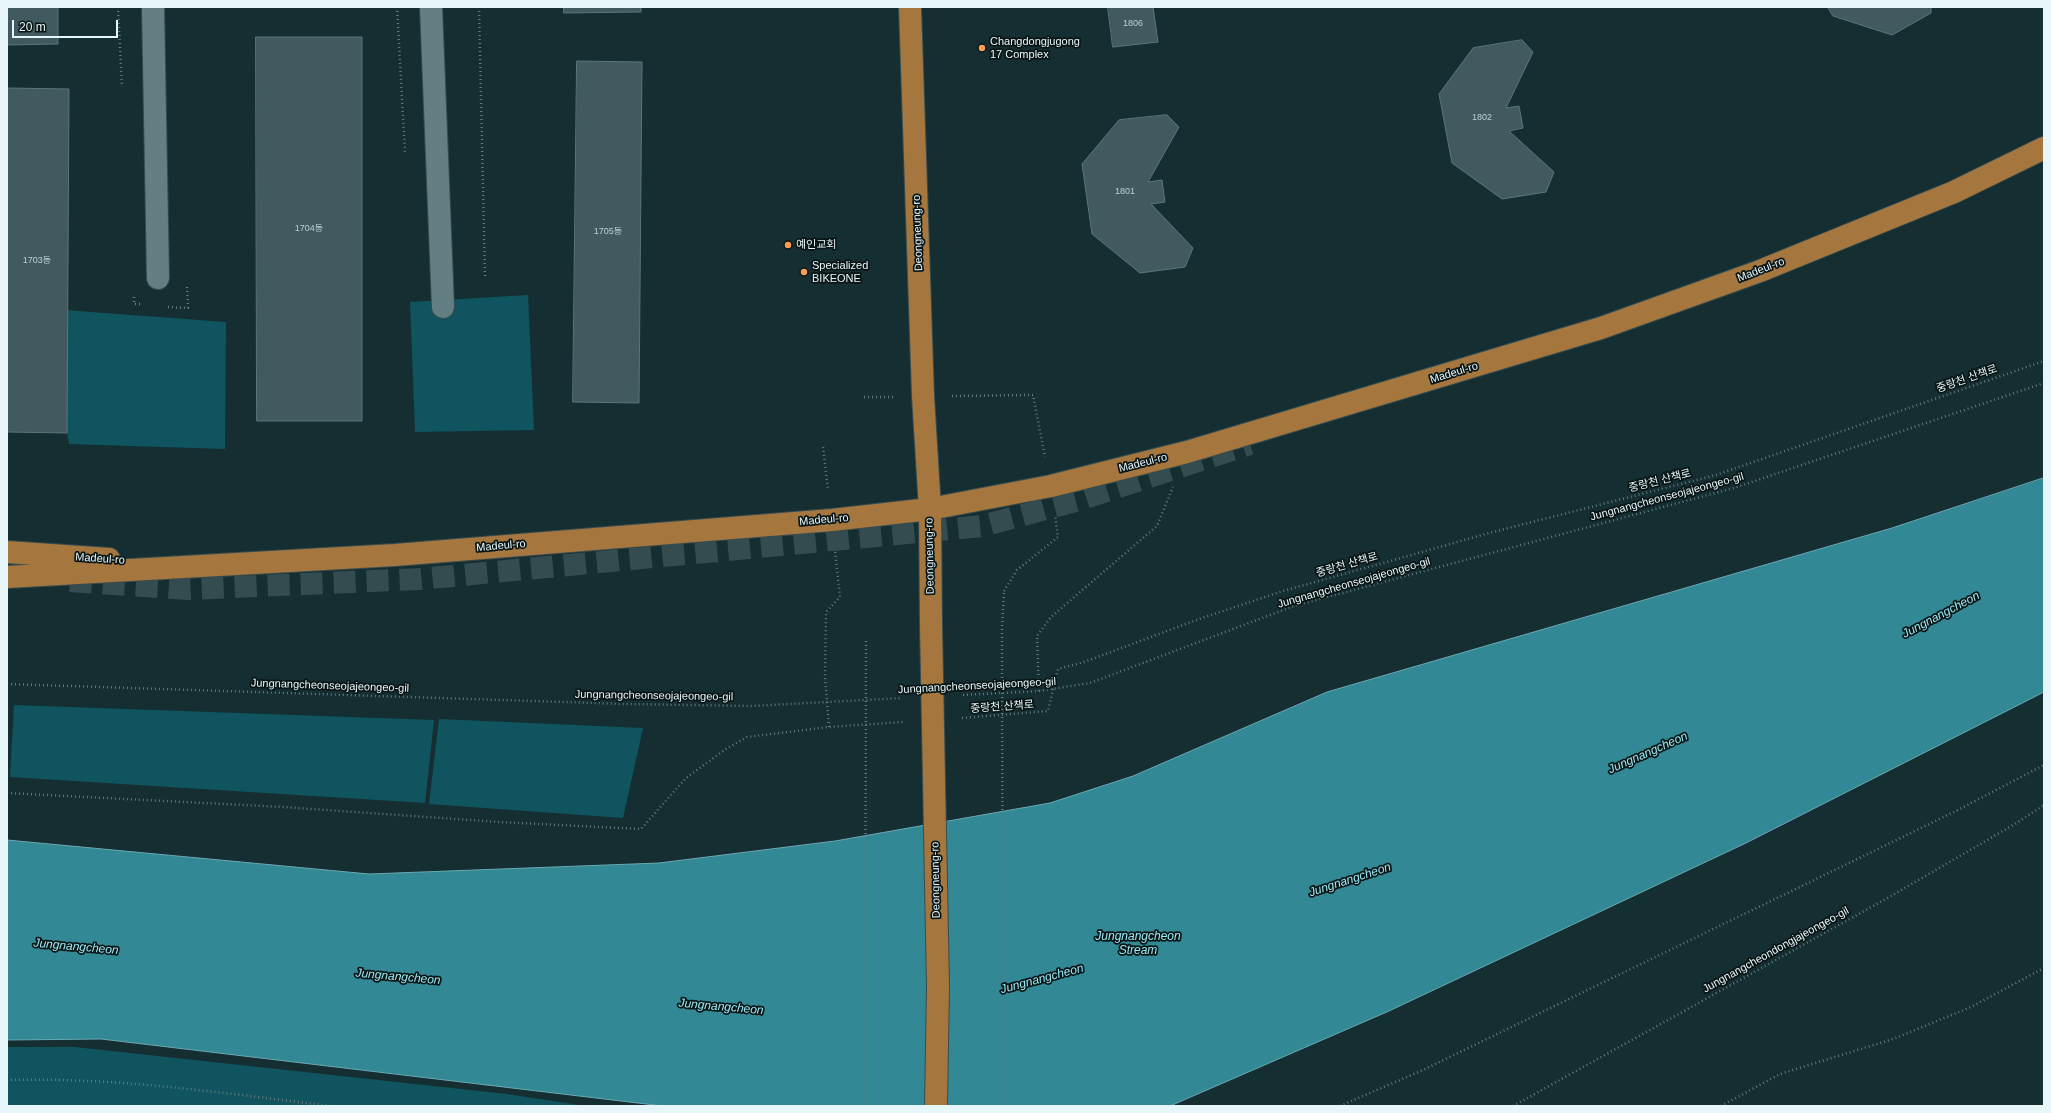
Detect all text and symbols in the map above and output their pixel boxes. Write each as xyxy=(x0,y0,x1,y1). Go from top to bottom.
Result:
scale bar xyxy=(14,12,120,38)
house number: 1806 xyxy=(1123,19,1143,29)
text: 20 m xyxy=(19,20,46,34)
place label: Changdongjugong 17 Complex xyxy=(990,35,1080,61)
marker: Changdongjugong 17 Complex xyxy=(977,43,987,53)
house number: 1802 xyxy=(1472,113,1492,123)
house number: 1801 xyxy=(1115,187,1135,197)
street label: Deongneung-ro xyxy=(910,195,926,271)
house number: 1704동 xyxy=(295,224,323,234)
house number: 1705동 xyxy=(594,227,622,237)
place label: 예인교회 xyxy=(796,238,836,252)
marker: 예인교회 xyxy=(783,240,793,250)
street label: Madeul-ro xyxy=(1736,255,1786,285)
house number: 1703동 xyxy=(23,256,51,266)
place label: Specialized BIKEONE xyxy=(812,259,868,285)
marker: Specialized BIKEONE xyxy=(799,267,809,277)
street label: Madeul-ro xyxy=(1428,359,1480,387)
street label: 중랑천 산책로 xyxy=(1935,362,1999,396)
street label: Madeul-ro xyxy=(1117,451,1169,475)
street label: 중랑천 산책로 xyxy=(1627,467,1693,495)
street label: Jungnangcheonseojajeongeo-gil xyxy=(1589,470,1745,524)
street label: Madeul-ro xyxy=(799,511,849,529)
street label: Deongneung-ro xyxy=(923,518,937,594)
street label: Madeul-ro xyxy=(476,537,526,555)
street label: 중랑천 산책로 xyxy=(1315,550,1379,580)
street label: Madeul-ro xyxy=(75,551,125,567)
street label: Jungnangcheonseojajeongeo-gil xyxy=(1276,555,1432,611)
water label: Jungnangcheon xyxy=(1900,589,1982,641)
street label: Jungnangcheonseojajeongeo-gil xyxy=(898,675,1056,697)
street label: Jungnangcheonseojajeongeo-gil xyxy=(251,677,409,695)
street label: Jungnangcheonseojajeongeo-gil xyxy=(575,688,733,704)
street label: 중랑천 산책로 xyxy=(970,698,1034,716)
water label: Jungnangcheon xyxy=(1606,729,1690,777)
street label: Deongneung-ro xyxy=(929,842,943,918)
water label: Jungnangcheon xyxy=(1307,860,1393,900)
street label: Jungnangcheondongjajeongeo-gil xyxy=(1701,904,1851,996)
water label: Jungnangcheon Stream xyxy=(1095,930,1181,958)
water label: Jungnangcheon xyxy=(33,936,119,958)
water label: Jungnangcheon xyxy=(999,961,1085,997)
water label: Jungnangcheon xyxy=(355,966,441,988)
water label: Jungnangcheon xyxy=(678,996,764,1018)

